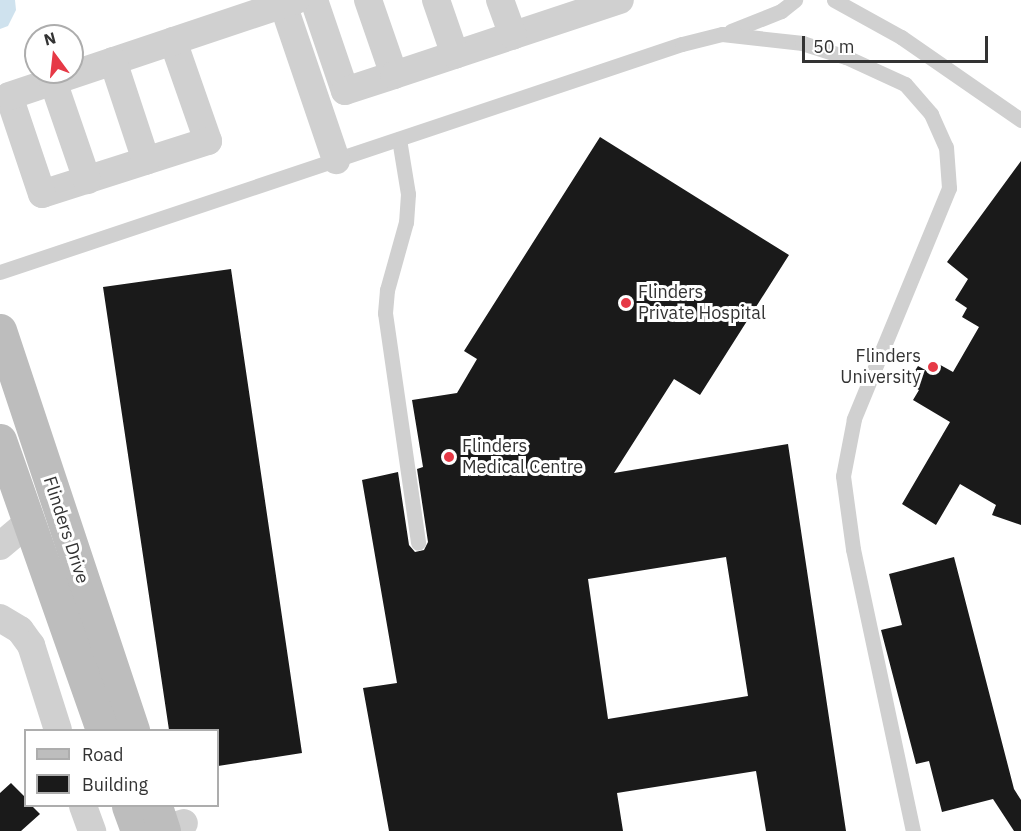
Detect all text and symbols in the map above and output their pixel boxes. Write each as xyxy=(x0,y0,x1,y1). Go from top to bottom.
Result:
north arrow xyxy=(24,24,84,84)
scale bar xyxy=(805,24,991,62)
text: N xyxy=(42,27,58,50)
text: 50 m xyxy=(813,35,855,58)
place label: Flinders Private Hospital xyxy=(638,282,766,324)
marker: Flinders Private Hospital xyxy=(619,296,633,310)
place label: Flinders University xyxy=(840,346,921,388)
marker: Flinders University xyxy=(926,360,940,374)
place label: Flinders Medical Centre xyxy=(462,436,583,478)
marker: Flinders Medical Centre xyxy=(440,448,458,466)
street label: Flinders Drive xyxy=(39,474,93,586)
legend xyxy=(24,729,219,807)
text: Road xyxy=(82,743,123,766)
text: Building xyxy=(82,773,148,796)

